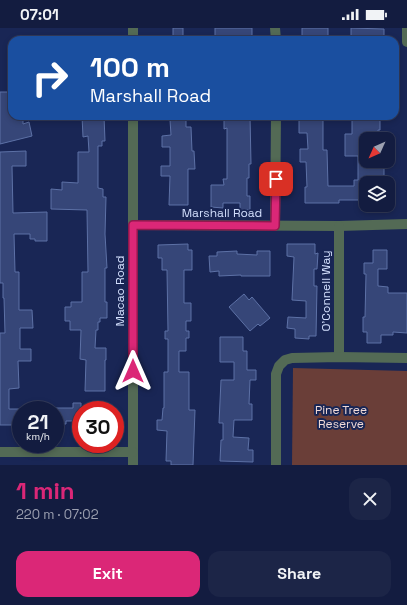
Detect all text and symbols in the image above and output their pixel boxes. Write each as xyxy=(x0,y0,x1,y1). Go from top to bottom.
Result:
text: 07:01 xyxy=(20,5,59,24)
text: 100 m xyxy=(90,49,170,85)
icon: right xyxy=(24,52,76,104)
text: Marshall Road xyxy=(90,84,211,107)
north arrow xyxy=(359,132,395,168)
map controls xyxy=(359,132,395,212)
pin xyxy=(259,162,293,196)
icon: arrive xyxy=(265,168,287,190)
button: layers xyxy=(359,176,395,212)
street label: Marshall Road xyxy=(182,205,262,221)
street label: O'Connell Way xyxy=(318,250,334,332)
street label: Macao Road xyxy=(112,256,128,327)
position arrow xyxy=(112,350,154,392)
speed limit sign: 30 xyxy=(72,401,124,453)
park label: Pine Tree Reserve xyxy=(315,402,367,432)
text: 21 xyxy=(28,409,48,435)
text: km/h xyxy=(26,430,50,443)
text: 1 min xyxy=(16,475,75,506)
button: close xyxy=(349,478,391,520)
text: 220 m · 07:02 xyxy=(16,506,99,523)
button: Exit xyxy=(16,551,200,597)
button: Share xyxy=(208,551,391,597)

